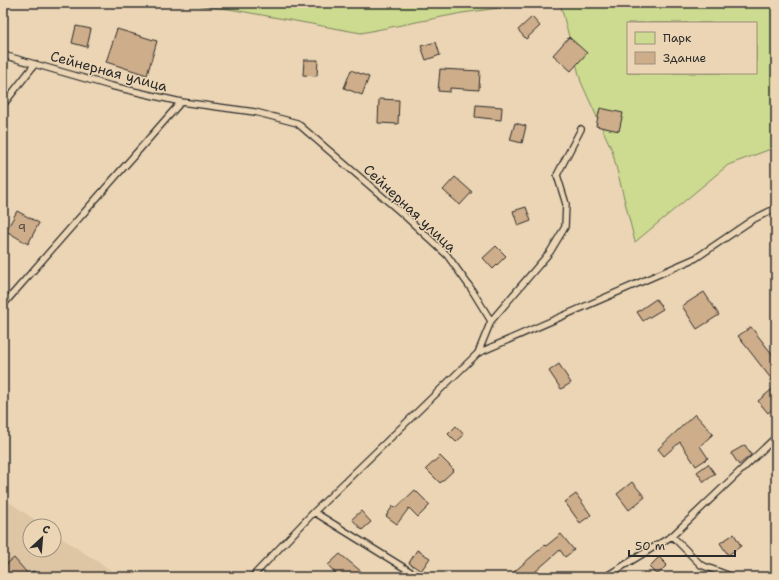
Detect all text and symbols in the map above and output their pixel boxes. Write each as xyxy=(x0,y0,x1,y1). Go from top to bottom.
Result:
legend xyxy=(627,22,757,74)
text: Парк xyxy=(663,30,692,46)
street label: Сейнерная улица xyxy=(48,47,170,95)
text: Здание xyxy=(663,50,707,66)
street label: Сейнерная улица xyxy=(360,160,460,256)
house number: 9 xyxy=(18,220,26,236)
north arrow xyxy=(22,518,62,558)
text: С xyxy=(40,521,53,538)
scale bar xyxy=(629,532,735,558)
text: 50 m xyxy=(635,538,665,554)

